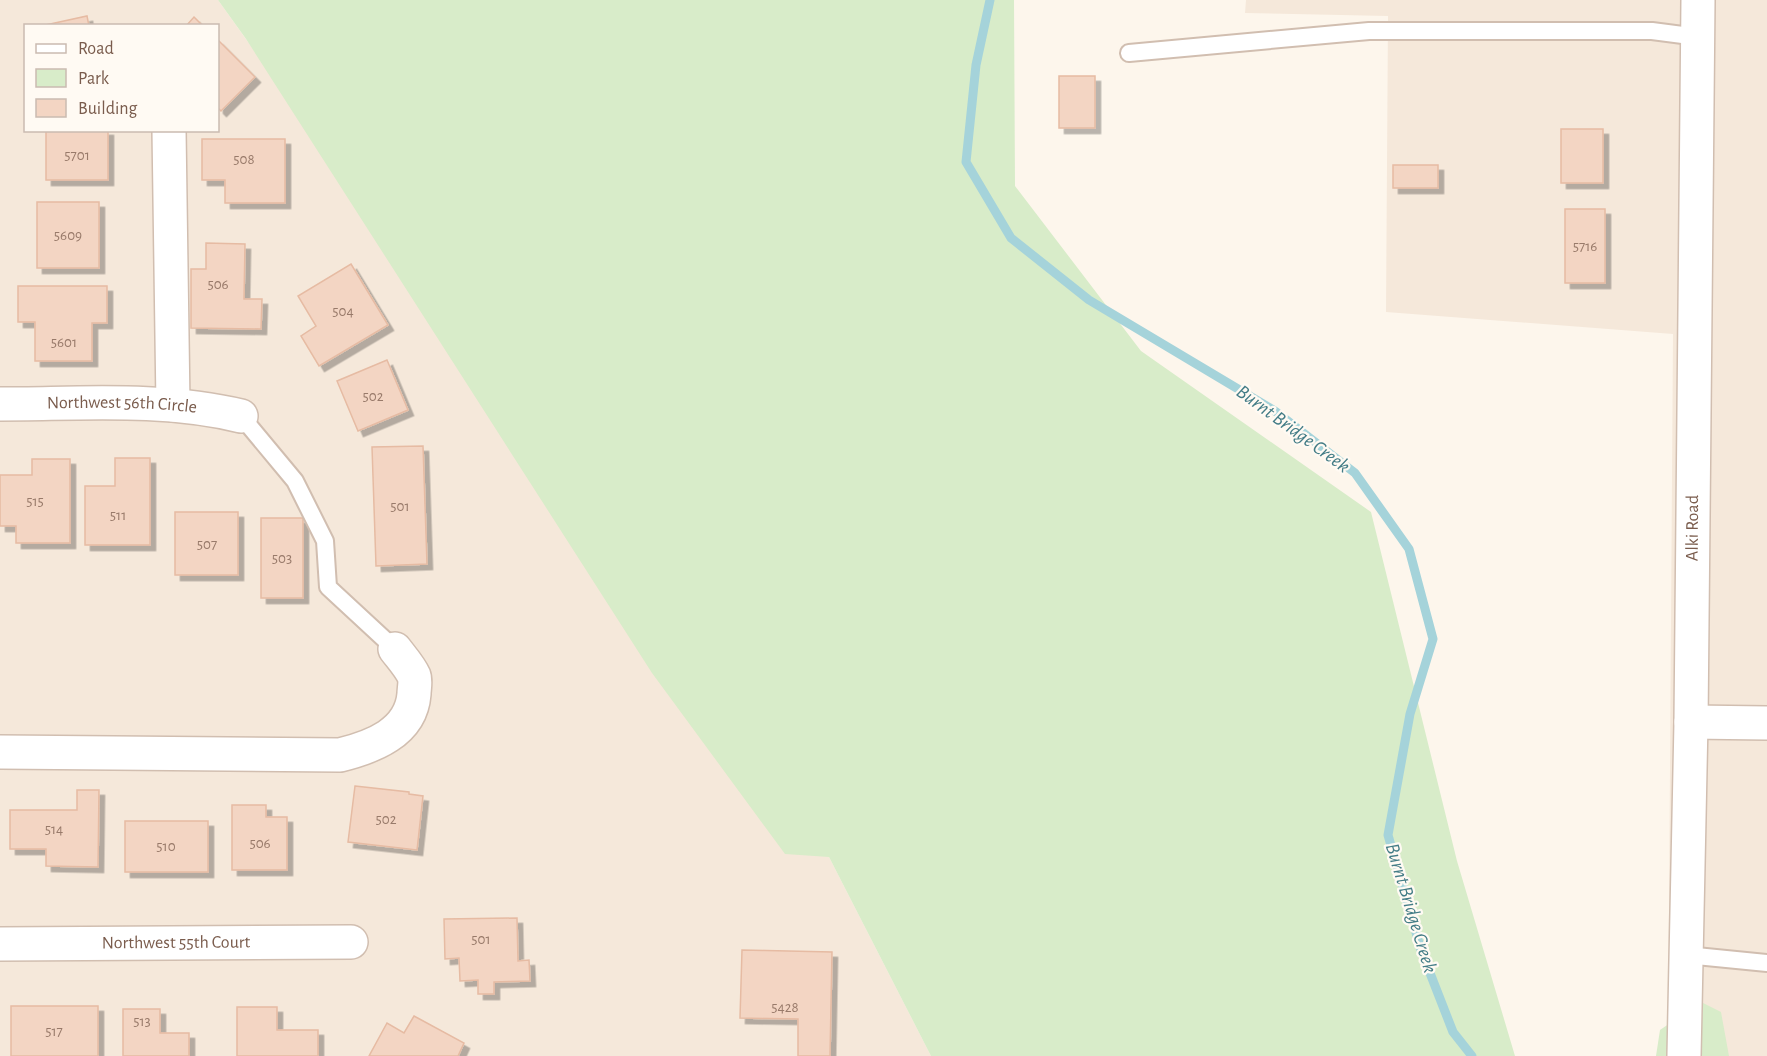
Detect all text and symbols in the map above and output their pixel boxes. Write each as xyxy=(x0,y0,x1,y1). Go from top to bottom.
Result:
legend xyxy=(24,24,219,132)
text: Road xyxy=(78,40,114,58)
text: Park xyxy=(78,70,110,88)
text: Building xyxy=(78,100,138,118)
house number: 5701 xyxy=(64,148,90,163)
house number: 508 xyxy=(233,152,255,167)
house number: 5609 xyxy=(54,228,82,243)
house number: 5716 xyxy=(1573,239,1597,254)
house number: 506 xyxy=(207,277,229,292)
house number: 504 xyxy=(332,304,354,319)
house number: 5601 xyxy=(51,335,77,350)
water label: Burnt Bridge Creek xyxy=(1233,381,1353,477)
house number: 502 xyxy=(362,389,384,404)
street label: Northwest 56th Circle xyxy=(47,394,198,417)
house number: 515 xyxy=(26,494,44,509)
street label: Alki Road xyxy=(1684,495,1702,561)
house number: 501 xyxy=(390,499,410,514)
house number: 511 xyxy=(110,508,126,523)
house number: 507 xyxy=(197,537,217,552)
house number: 503 xyxy=(272,551,292,566)
house number: 502 xyxy=(375,812,397,827)
house number: 514 xyxy=(45,822,63,837)
house number: 506 xyxy=(249,836,271,851)
house number: 510 xyxy=(156,839,176,854)
water label: Burnt Bridge Creek xyxy=(1382,841,1440,975)
house number: 501 xyxy=(471,932,491,947)
street label: Northwest 55th Court xyxy=(102,934,251,952)
house number: 5428 xyxy=(771,1000,799,1015)
house number: 513 xyxy=(133,1014,151,1029)
house number: 517 xyxy=(45,1024,63,1039)

